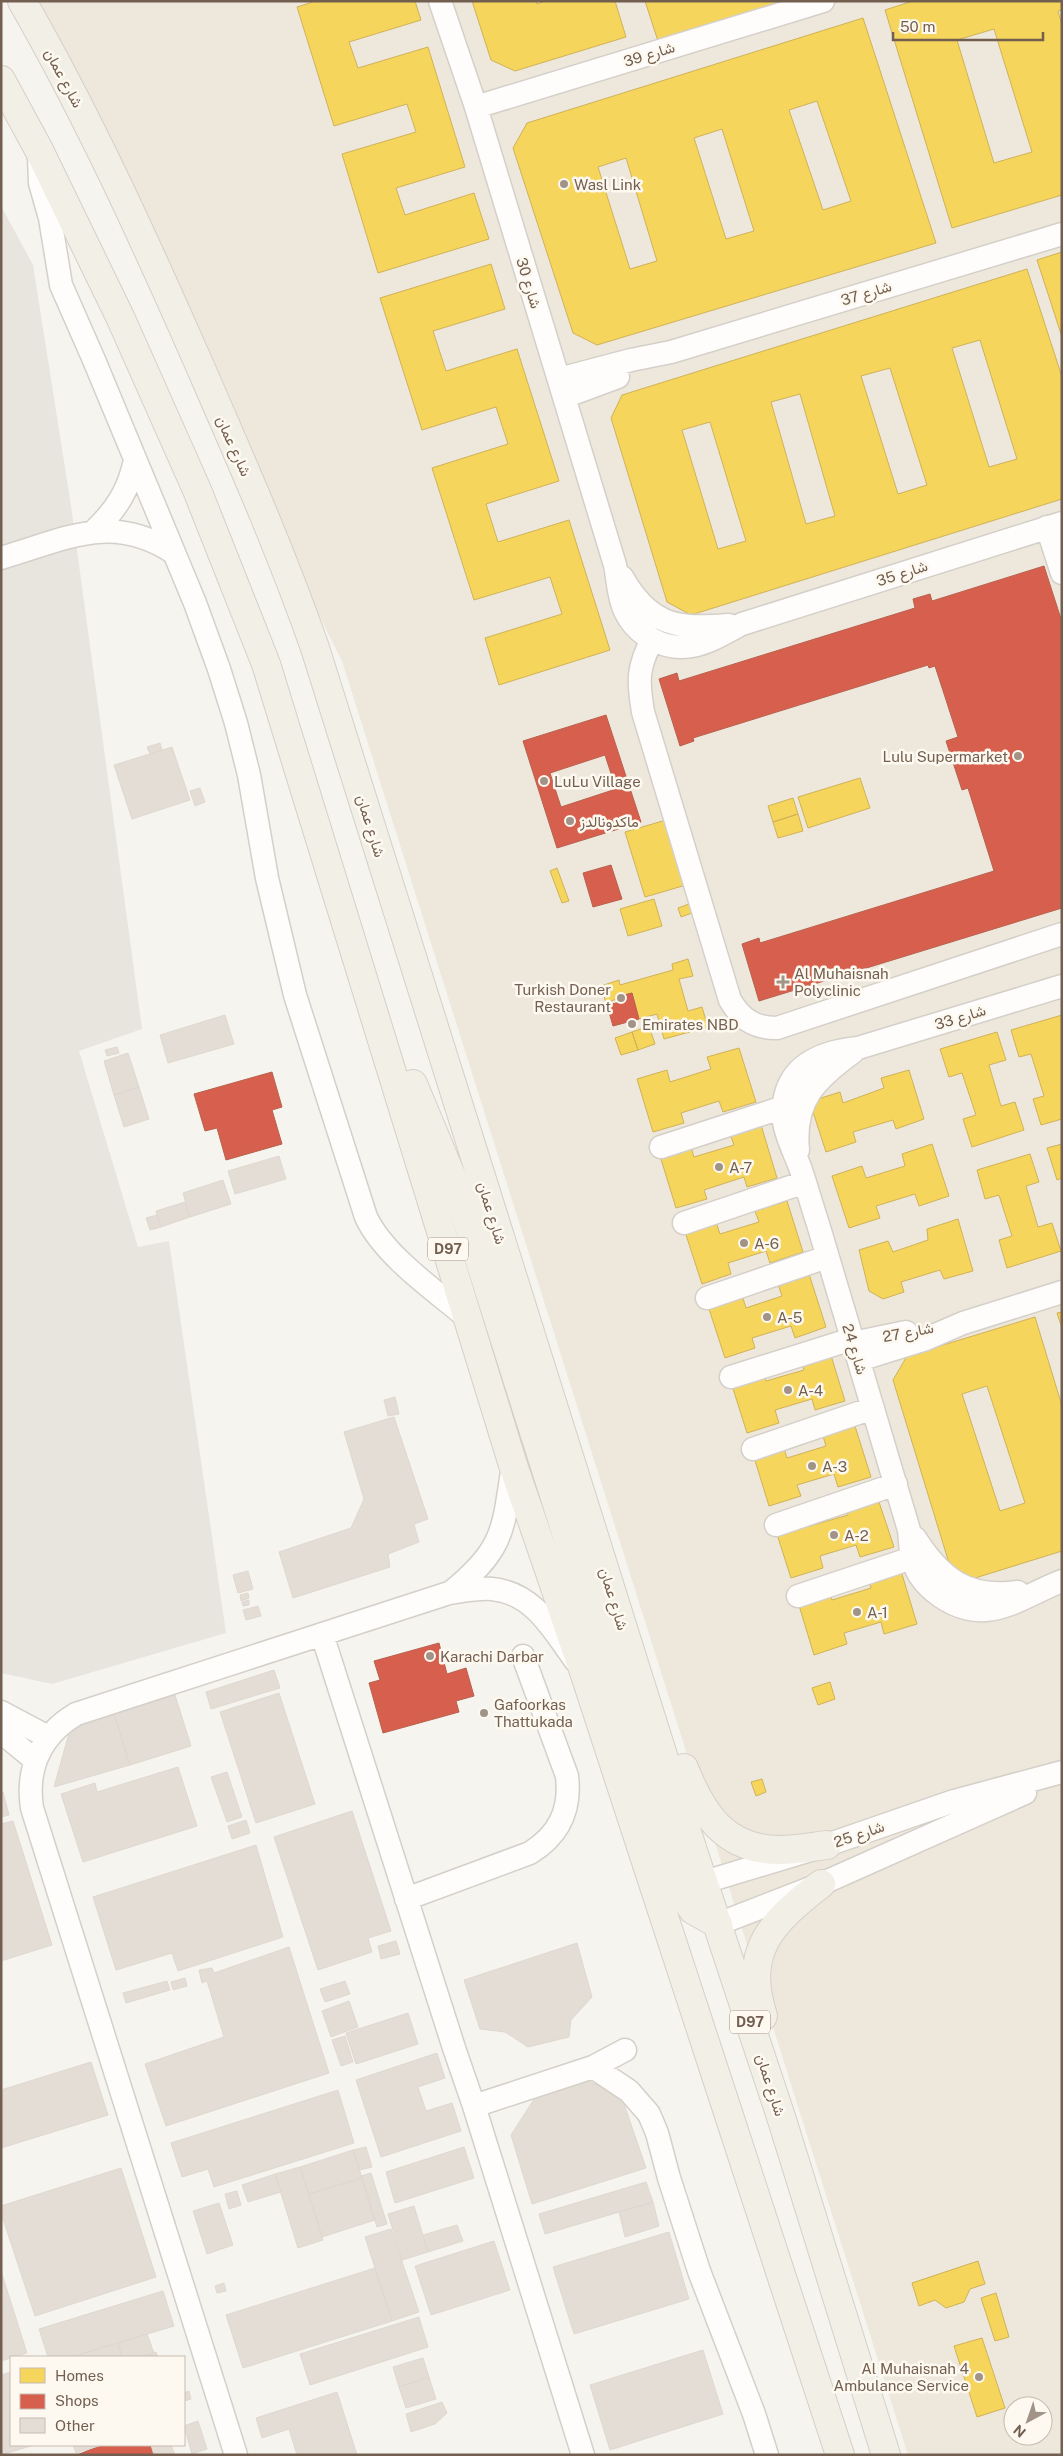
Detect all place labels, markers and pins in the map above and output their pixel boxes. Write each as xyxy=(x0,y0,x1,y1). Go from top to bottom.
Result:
place label: Wasl Link xyxy=(574,176,641,193)
marker: Wasl Link xyxy=(558,178,570,190)
place label: Lulu Supermarket xyxy=(883,748,1008,765)
marker: Lulu Supermarket xyxy=(1012,750,1024,762)
place label: LuLu Village xyxy=(554,773,641,790)
marker: LuLu Village xyxy=(538,775,550,787)
place label: ماكدونالدز xyxy=(579,813,639,831)
marker: ماكدونالدز xyxy=(564,815,576,827)
place label: Al Muhaisnah Polyclinic xyxy=(794,965,889,999)
marker: Al Muhaisnah Polyclinic xyxy=(776,975,790,989)
place label: Turkish Doner Restaurant xyxy=(514,981,611,1015)
marker: Turkish Doner Restaurant xyxy=(615,992,627,1004)
place label: Emirates NBD xyxy=(642,1016,739,1033)
marker: Emirates NBD xyxy=(626,1018,638,1030)
place label: A-7 xyxy=(729,1159,752,1176)
marker: A-7 xyxy=(713,1161,725,1173)
place label: A-6 xyxy=(754,1235,779,1252)
marker: A-6 xyxy=(738,1237,750,1249)
place label: A-5 xyxy=(777,1309,802,1326)
marker: A-5 xyxy=(761,1311,773,1323)
place label: A-4 xyxy=(798,1382,823,1399)
marker: A-4 xyxy=(782,1384,794,1396)
place label: A-3 xyxy=(822,1458,847,1475)
marker: A-3 xyxy=(806,1460,818,1472)
place label: A-2 xyxy=(844,1527,869,1544)
marker: A-2 xyxy=(828,1529,840,1541)
place label: A-1 xyxy=(867,1604,888,1621)
marker: A-1 xyxy=(851,1606,863,1618)
place label: Karachi Darbar xyxy=(440,1648,544,1665)
marker: Karachi Darbar xyxy=(424,1650,436,1662)
place label: Gafoorkas Thattukada xyxy=(494,1696,573,1730)
marker: Gafoorkas Thattukada xyxy=(478,1707,490,1719)
place label: Al Muhaisnah 4 Ambulance Service xyxy=(834,2360,969,2394)
marker: Al Muhaisnah 4 Ambulance Service xyxy=(973,2371,985,2383)

